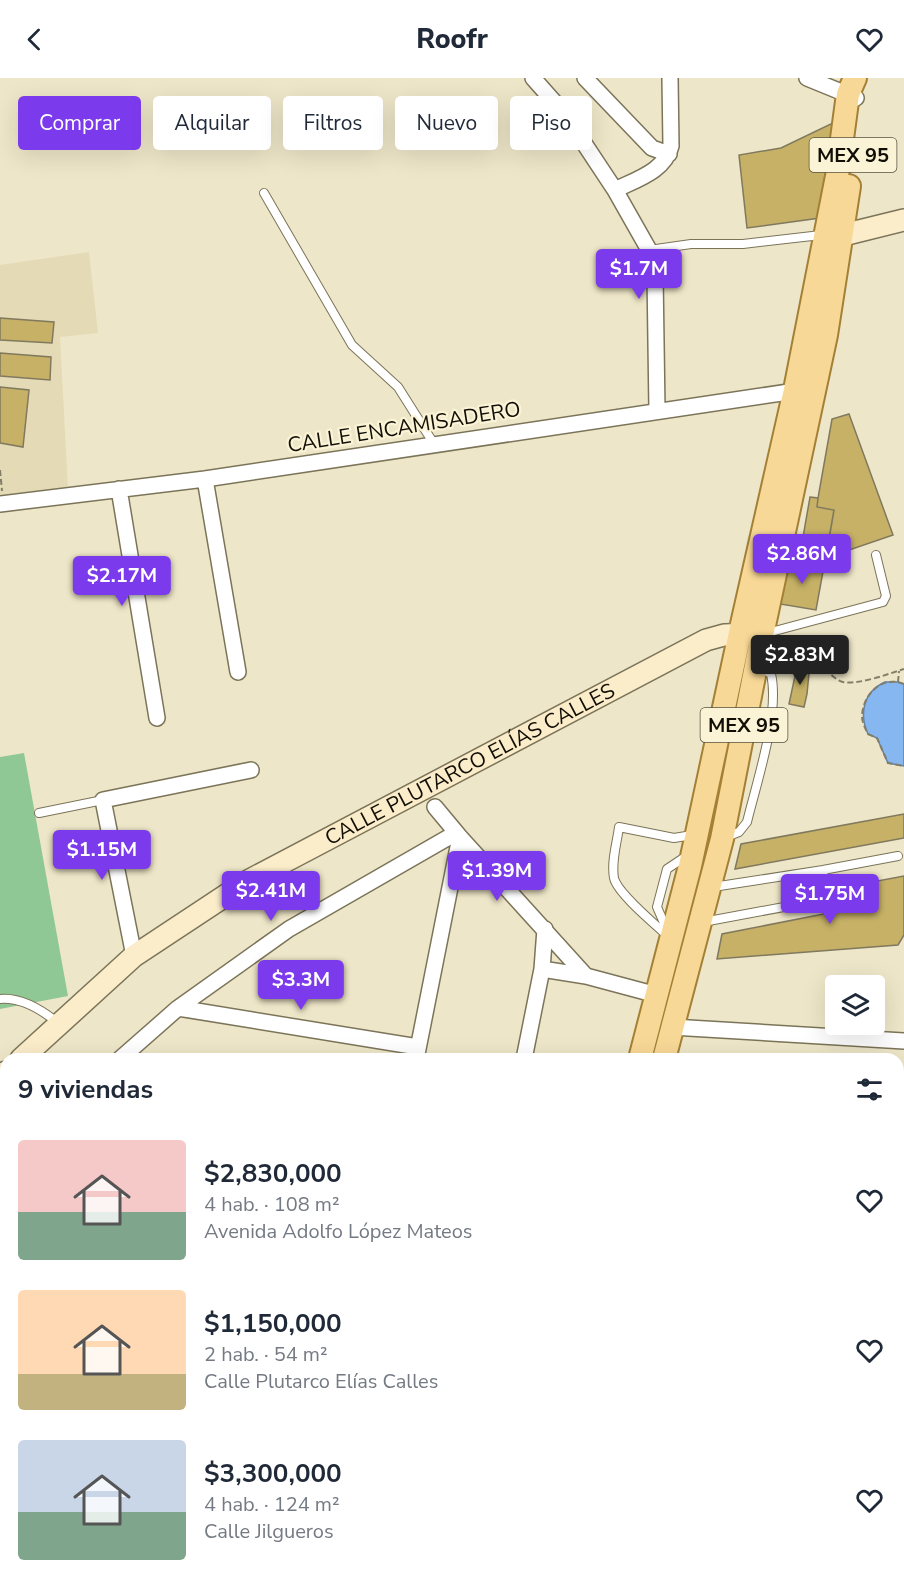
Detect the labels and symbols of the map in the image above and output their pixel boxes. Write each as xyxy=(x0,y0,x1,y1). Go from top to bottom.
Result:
road number: MEX 95 xyxy=(810,138,896,172)
pin: $1.7M xyxy=(597,249,681,300)
street label: CALLE ENCAMISADERO xyxy=(285,395,523,459)
pin: $2.86M xyxy=(753,534,851,585)
pin: $2.17M xyxy=(73,556,171,607)
pin: $2.83M xyxy=(751,635,849,686)
street label: CALLE PLUTARCO ELÍAS CALLES xyxy=(320,676,620,852)
road number: MEX 95 xyxy=(700,708,788,742)
pin: $1.15M xyxy=(53,830,151,881)
pin: $1.39M xyxy=(448,851,546,902)
pin: $2.41M xyxy=(222,871,320,922)
pin: $1.75M xyxy=(781,874,879,925)
pin: $3.3M xyxy=(259,960,343,1011)

